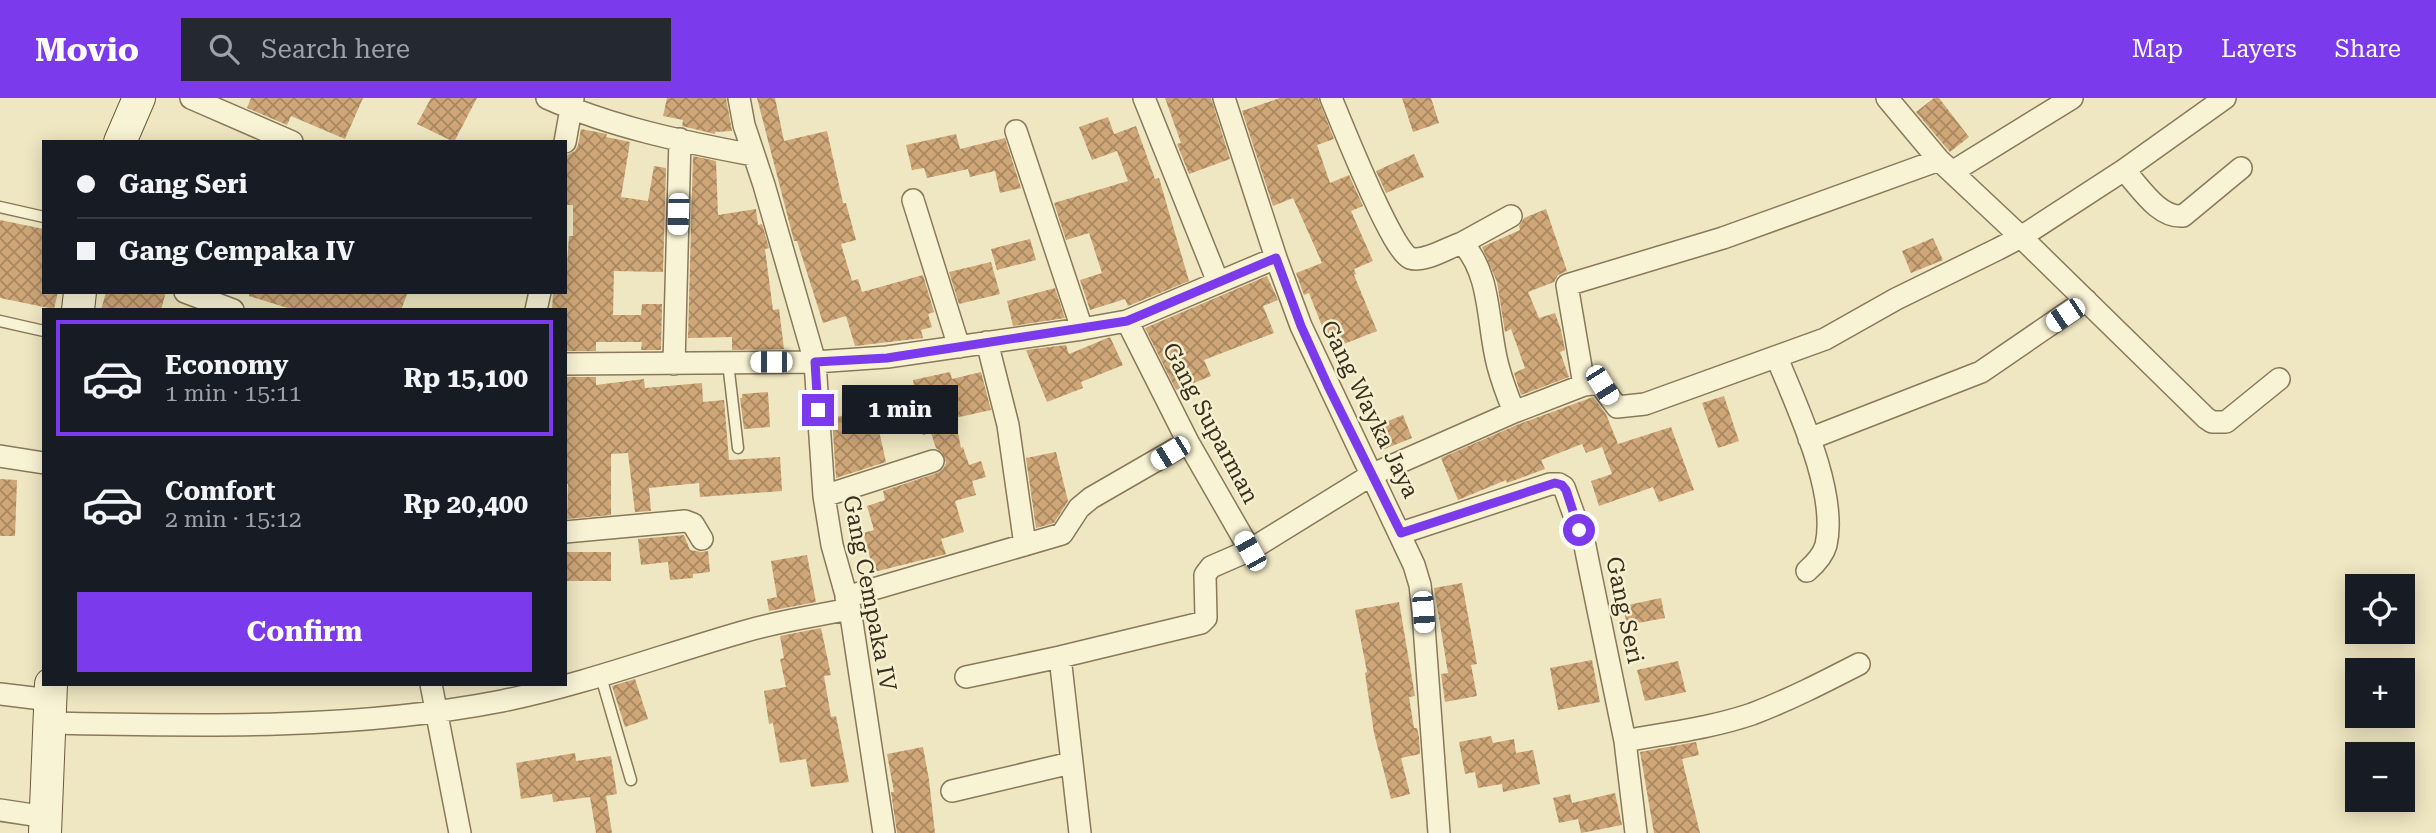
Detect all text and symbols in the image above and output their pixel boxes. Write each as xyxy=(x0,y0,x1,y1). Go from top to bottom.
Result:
search box xyxy=(181,18,671,81)
text: Movio xyxy=(35,30,139,69)
icon: search xyxy=(205,30,243,68)
text: Search here xyxy=(261,34,410,64)
text: Map xyxy=(2132,35,2183,63)
text: Layers xyxy=(2221,35,2297,63)
text: Share xyxy=(2335,35,2401,63)
text: Gang Seri xyxy=(119,169,247,199)
car xyxy=(667,193,690,235)
text: Gang Cempaka IV xyxy=(119,236,355,266)
car xyxy=(2042,295,2089,335)
street label: Gang Wayka Jaya xyxy=(1315,316,1424,503)
street label: Gang Suparman xyxy=(1157,338,1264,508)
icon: car xyxy=(81,347,144,410)
text: Economy xyxy=(165,350,288,380)
car xyxy=(751,352,793,373)
car xyxy=(1582,362,1623,408)
text: Rp 15,100 xyxy=(403,363,528,393)
text: 1 min · 15:11 xyxy=(165,380,302,407)
callout: 1 min xyxy=(842,386,958,434)
route end xyxy=(802,394,834,426)
text: 1 min xyxy=(868,396,932,423)
car xyxy=(1147,433,1194,473)
icon: car xyxy=(81,473,144,536)
text: Comfort xyxy=(165,476,275,506)
text: Rp 20,400 xyxy=(403,489,528,519)
street label: Gang Cempaka IV xyxy=(837,493,902,693)
text: 2 min · 15:12 xyxy=(165,506,302,533)
route start xyxy=(1563,514,1595,546)
car xyxy=(1231,528,1270,574)
street label: Gang Seri xyxy=(1600,554,1649,666)
map controls xyxy=(2345,574,2415,812)
button: locate xyxy=(2345,574,2415,644)
car xyxy=(1412,590,1435,634)
button: Confirm xyxy=(77,592,532,672)
button: + xyxy=(2345,658,2415,728)
button: − xyxy=(2345,742,2415,812)

